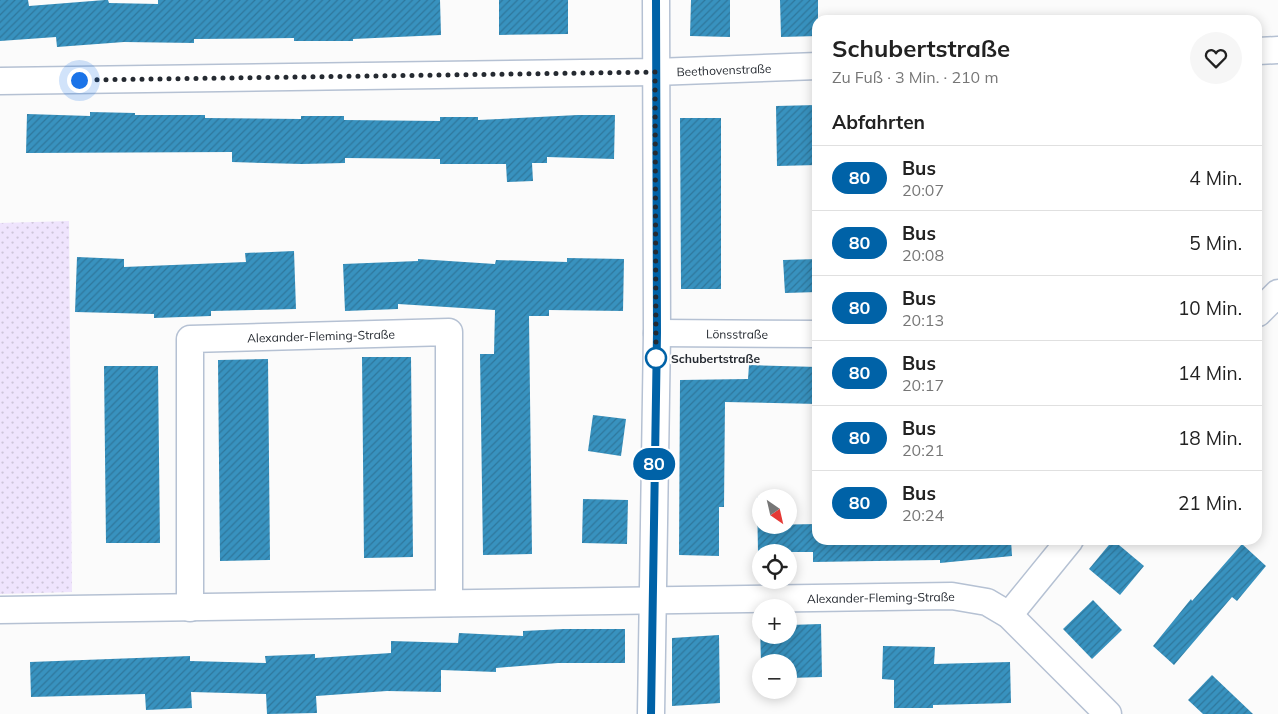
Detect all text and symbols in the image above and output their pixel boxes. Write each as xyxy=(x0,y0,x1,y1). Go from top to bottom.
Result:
button: heart xyxy=(1190,32,1242,84)
text: Schubertstraße xyxy=(832,33,1010,63)
street label: Beethovenstraße xyxy=(676,60,772,79)
text: Zu Fuß · 3 Min. · 210 m xyxy=(832,67,998,87)
your location xyxy=(67,68,92,93)
text: Abfahrten xyxy=(832,110,925,134)
text: Bus xyxy=(902,156,936,180)
text: 80 xyxy=(849,166,870,189)
text: 4 Min. xyxy=(1189,166,1242,190)
text: 20:07 xyxy=(902,180,944,200)
text: Bus xyxy=(902,221,936,245)
text: 80 xyxy=(849,231,870,254)
text: 5 Min. xyxy=(1189,231,1242,255)
text: 20:08 xyxy=(902,245,944,265)
text: Bus xyxy=(902,286,936,310)
text: 80 xyxy=(849,296,870,319)
text: 10 Min. xyxy=(1178,296,1242,320)
text: 20:13 xyxy=(902,310,944,330)
street label: Alexander-Fleming-Straße xyxy=(247,326,395,345)
street label: Lönsstraße xyxy=(706,326,768,341)
marker: Schubertstraße xyxy=(645,347,667,369)
place label: Schubertstraße xyxy=(671,351,760,366)
text: Bus xyxy=(902,351,936,375)
text: 80 xyxy=(849,361,870,384)
text: 14 Min. xyxy=(1178,361,1242,385)
text: 20:17 xyxy=(902,375,944,395)
text: Bus xyxy=(902,416,936,440)
text: 80 xyxy=(849,426,870,449)
text: 18 Min. xyxy=(1178,426,1242,450)
text: 20:21 xyxy=(902,440,944,460)
line badge: 80 xyxy=(632,448,676,480)
text: 80 xyxy=(643,452,665,475)
text: Bus xyxy=(902,481,936,505)
north arrow xyxy=(752,489,798,534)
map controls xyxy=(752,489,797,699)
text: 80 xyxy=(849,491,870,514)
text: 21 Min. xyxy=(1178,491,1242,515)
text: 20:24 xyxy=(902,505,944,525)
button: locate xyxy=(752,544,797,589)
street label: Alexander-Fleming-Straße xyxy=(807,588,955,606)
button: + xyxy=(752,599,797,644)
button: − xyxy=(752,654,797,699)

